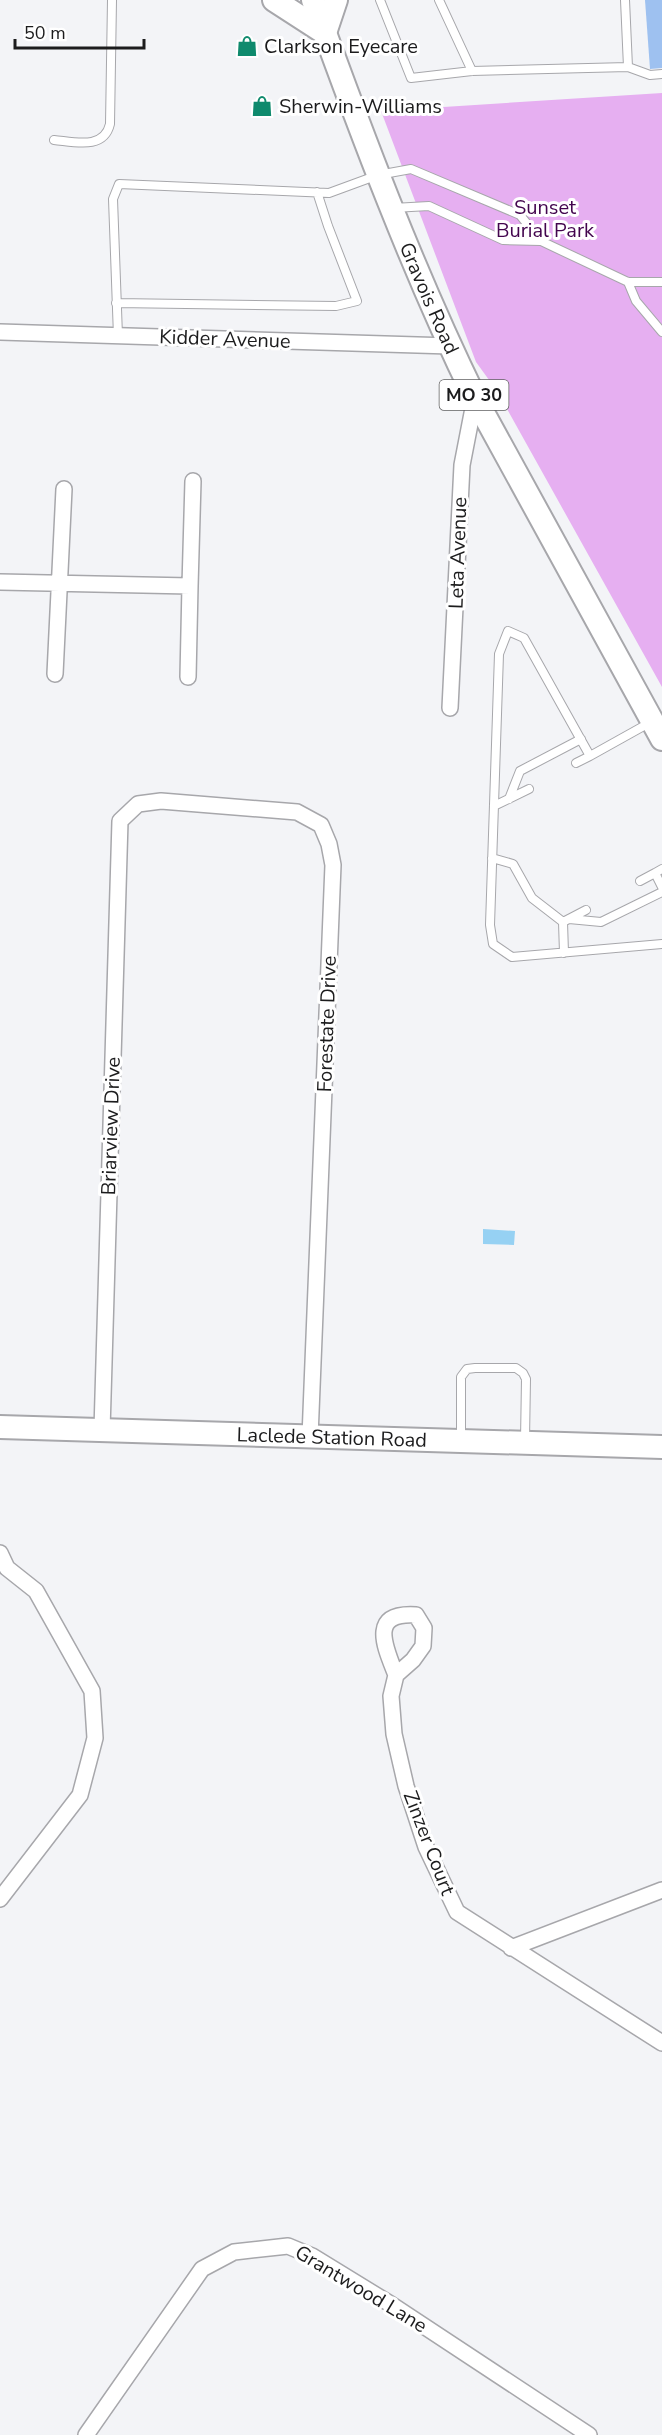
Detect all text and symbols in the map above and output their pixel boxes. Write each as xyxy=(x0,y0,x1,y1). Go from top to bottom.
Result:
scale bar xyxy=(15,12,144,50)
text: 50 m xyxy=(24,21,66,45)
place label: Clarkson Eyecare xyxy=(264,33,418,60)
shop icon: Clarkson Eyecare xyxy=(235,34,259,58)
place label: Sherwin-Williams xyxy=(279,93,442,120)
shop icon: Sherwin-Williams xyxy=(250,94,274,118)
park label: Sunset Burial Park xyxy=(496,194,595,244)
street label: Gravois Road xyxy=(393,238,466,358)
street label: Kidder Avenue xyxy=(159,323,291,355)
road number: MO 30 xyxy=(440,380,508,410)
street label: Leta Avenue xyxy=(443,496,473,610)
street label: Forestate Drive xyxy=(311,955,343,1093)
street label: Briarview Drive xyxy=(95,1056,127,1196)
street label: Laclede Station Road xyxy=(236,1421,427,1453)
street label: Zinzer Court xyxy=(397,1787,462,1900)
street label: Grantwood Lane xyxy=(290,2239,432,2339)

